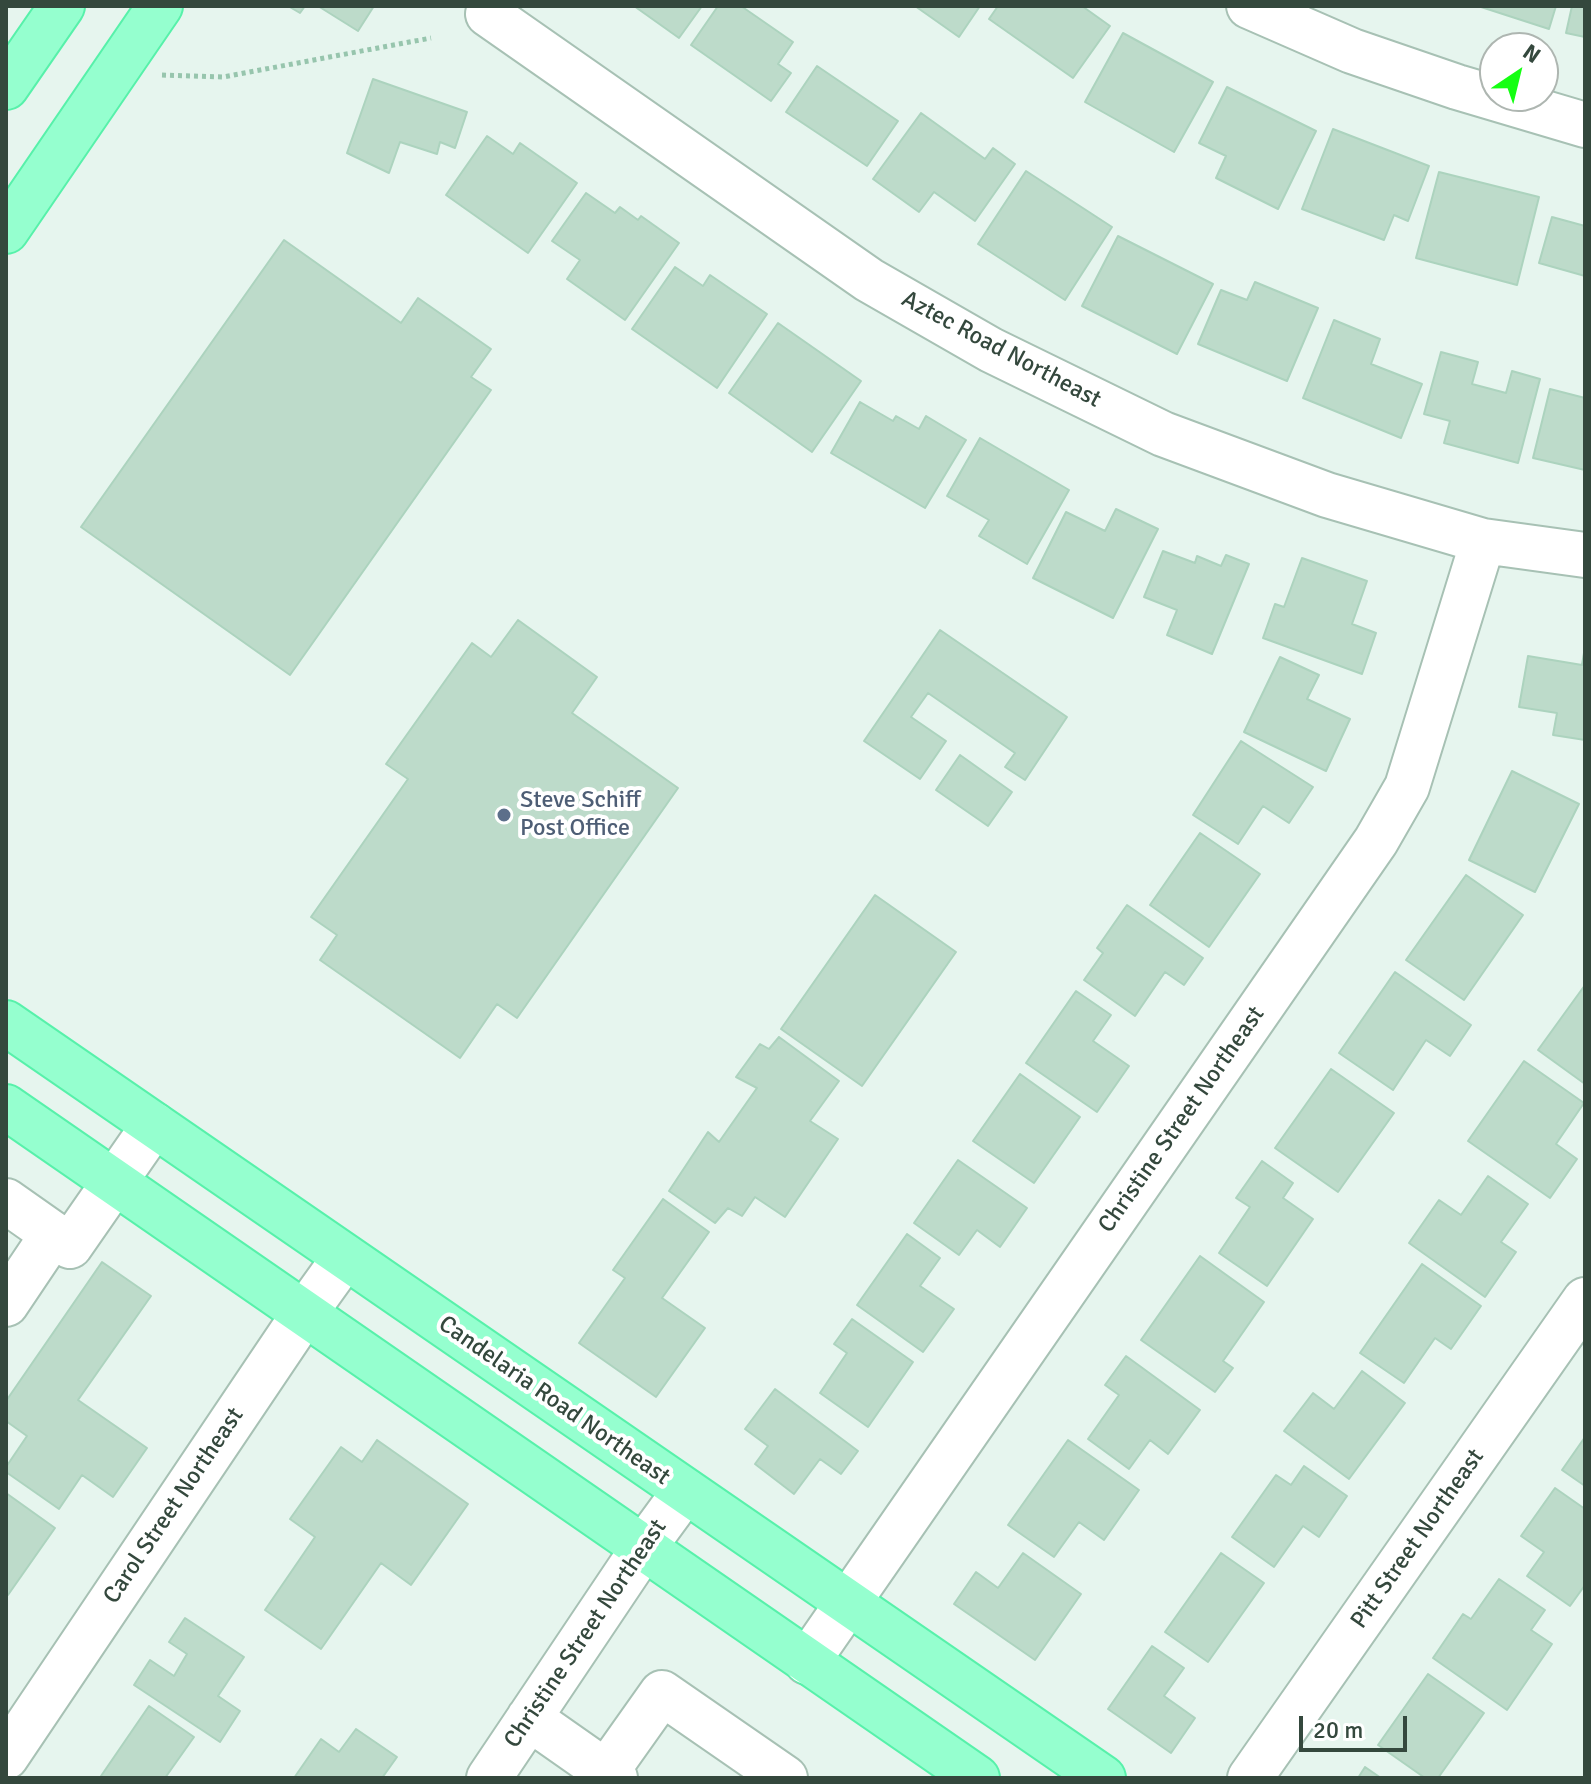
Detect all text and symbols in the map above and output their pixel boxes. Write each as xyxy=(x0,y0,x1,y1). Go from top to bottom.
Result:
north arrow xyxy=(1479,32,1559,112)
text: N xyxy=(1518,38,1546,69)
street label: Aztec Road Northeast xyxy=(896,285,1106,415)
place label: Steve Schiff Post Office xyxy=(520,787,641,843)
marker: Steve Schiff Post Office xyxy=(495,806,513,824)
street label: Christine Street Northeast xyxy=(1093,1001,1271,1239)
street label: Candelaria Road Northeast xyxy=(433,1310,675,1492)
street label: Carol Street Northeast xyxy=(98,1403,250,1609)
street label: Pitt Street Northeast xyxy=(1345,1444,1491,1634)
street label: Christine Street Northeast xyxy=(499,1514,673,1754)
scale bar xyxy=(1303,1700,1411,1750)
text: 20 m xyxy=(1313,1715,1363,1745)

